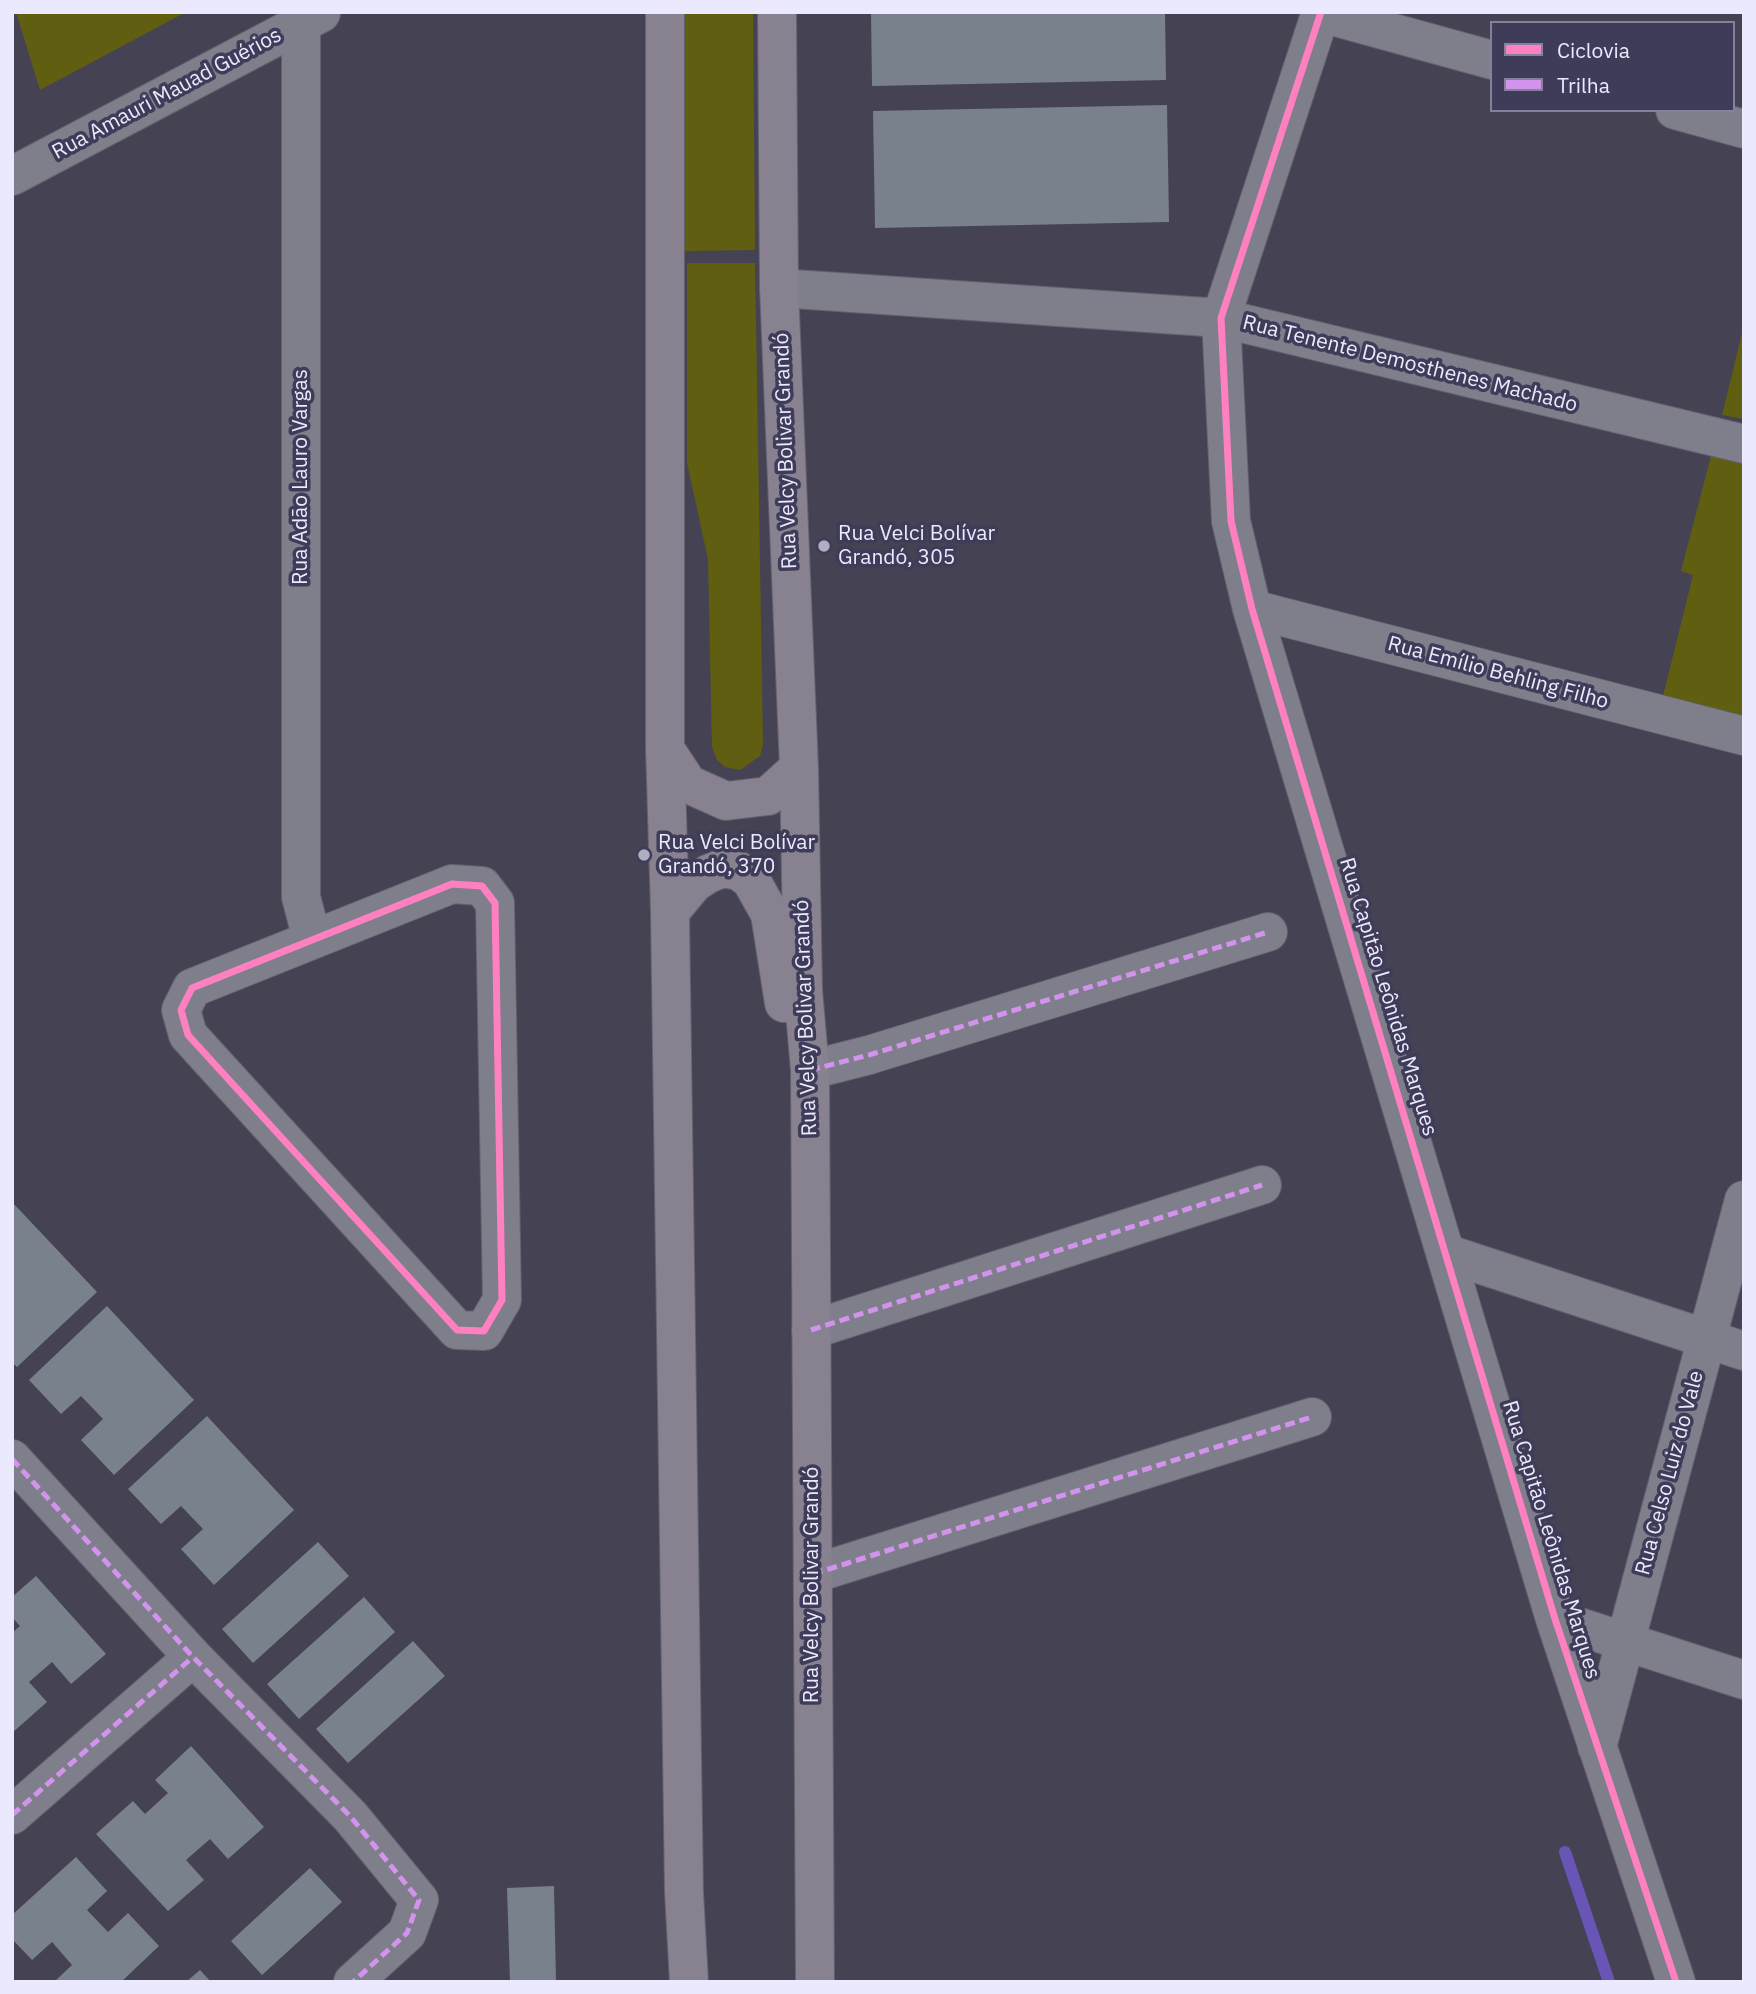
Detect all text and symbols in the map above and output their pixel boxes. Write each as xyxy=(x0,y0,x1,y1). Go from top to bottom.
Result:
legend xyxy=(1490,21,1735,112)
street label: Rua Amauri Mauad Guérios xyxy=(48,23,286,165)
text: Ciclovia xyxy=(1557,36,1630,64)
text: Trilha xyxy=(1557,71,1610,99)
street label: Rua Tenente Demosthenes Machado xyxy=(1240,310,1580,418)
street label: Rua Velcy Bolivar Grandó xyxy=(769,332,803,570)
street label: Rua Adão Lauro Vargas xyxy=(288,369,314,585)
place label: Rua Velci Bolívar Grandó, 305 xyxy=(838,521,995,571)
marker: Rua Velci Bolívar Grandó, 305 xyxy=(816,538,832,554)
street label: Rua Emílio Behling Filho xyxy=(1385,631,1611,715)
place label: Rua Velci Bolívar Grandó, 370 xyxy=(658,830,815,880)
marker: Rua Velci Bolívar Grandó, 370 xyxy=(636,847,652,863)
street label: Rua Capitão Leônidas Marques xyxy=(1334,855,1442,1139)
street label: Rua Velcy Bolivar Grandó xyxy=(789,899,823,1137)
street label: Rua Celso Luiz do Vale xyxy=(1631,1368,1709,1578)
street label: Rua Capitão Leônidas Marques xyxy=(1497,1398,1605,1682)
street label: Rua Velcy Bolivar Grandó xyxy=(799,1467,825,1703)

